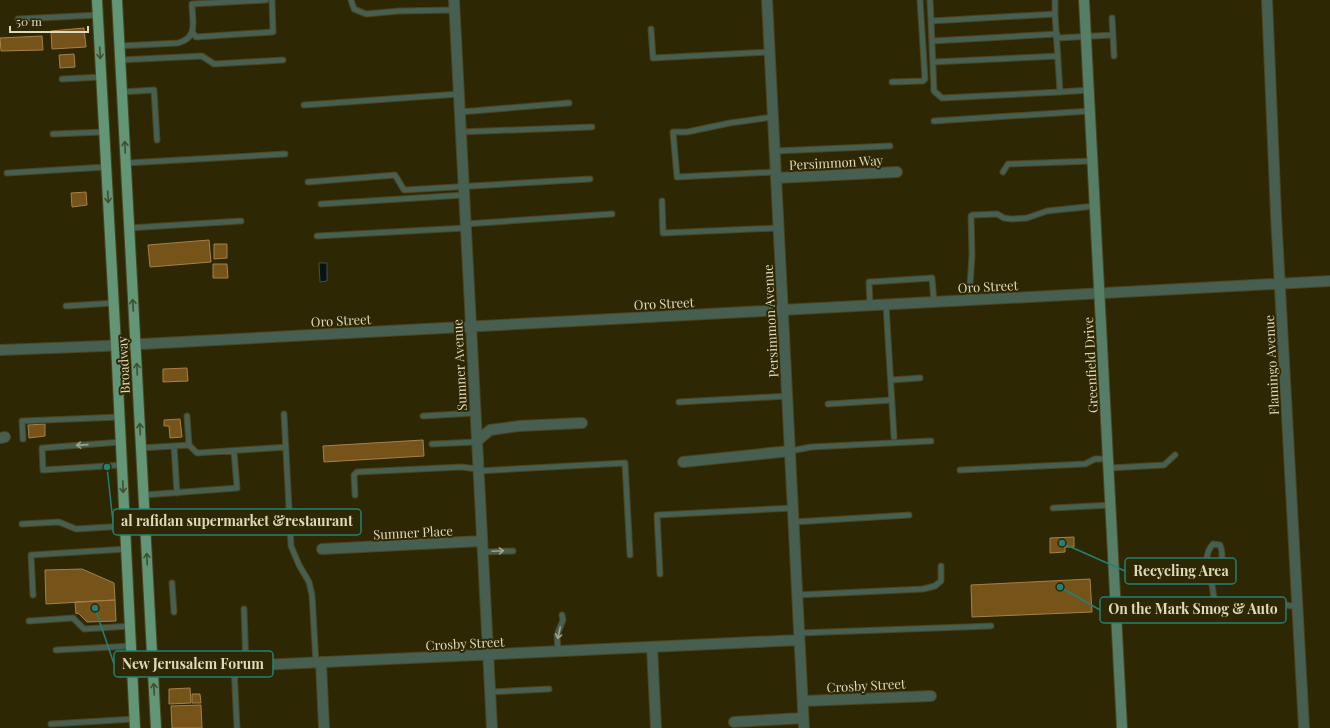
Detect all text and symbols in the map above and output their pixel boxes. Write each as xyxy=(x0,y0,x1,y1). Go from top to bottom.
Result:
scale bar xyxy=(10,8,88,34)
text: 50 m xyxy=(16,13,42,29)
one-way arrow xyxy=(96,46,103,59)
one-way arrow xyxy=(121,141,129,154)
street label: Persimmon Way xyxy=(788,151,884,173)
one-way arrow xyxy=(104,190,111,203)
street label: Persimmon Avenue xyxy=(759,264,781,378)
street label: Oro Street xyxy=(957,276,1019,296)
street label: Oro Street xyxy=(633,293,695,313)
one-way arrow xyxy=(130,299,137,312)
street label: Oro Street xyxy=(310,310,372,330)
street label: Flamingo Avenue xyxy=(1260,314,1282,415)
street label: Greenfield Drive xyxy=(1079,316,1101,414)
street label: Sumner Avenue xyxy=(448,318,470,411)
street label: Broadway xyxy=(113,335,133,394)
one-way arrow xyxy=(133,363,140,376)
one-way arrow xyxy=(136,423,144,436)
one-way arrow xyxy=(76,442,89,449)
one-way arrow xyxy=(119,480,127,493)
callout: al rafidan supermarket &restaurant xyxy=(113,509,361,535)
text: al rafidan supermarket &restaurant xyxy=(121,511,353,530)
street label: Sumner Place xyxy=(373,521,454,543)
one-way arrow xyxy=(491,548,504,555)
one-way arrow xyxy=(143,553,151,566)
callout: Recycling Area xyxy=(1125,558,1236,584)
text: Recycling Area xyxy=(1133,561,1229,580)
callout: On the Mark Smog & Auto xyxy=(1100,597,1286,623)
text: On the Mark Smog & Auto xyxy=(1108,599,1278,618)
one-way arrow xyxy=(555,627,563,640)
street label: Crosby Street xyxy=(425,632,505,654)
callout: New Jerusalem Forum xyxy=(114,651,273,677)
text: New Jerusalem Forum xyxy=(122,654,264,673)
street label: Crosby Street xyxy=(826,674,906,696)
one-way arrow xyxy=(150,683,157,696)

